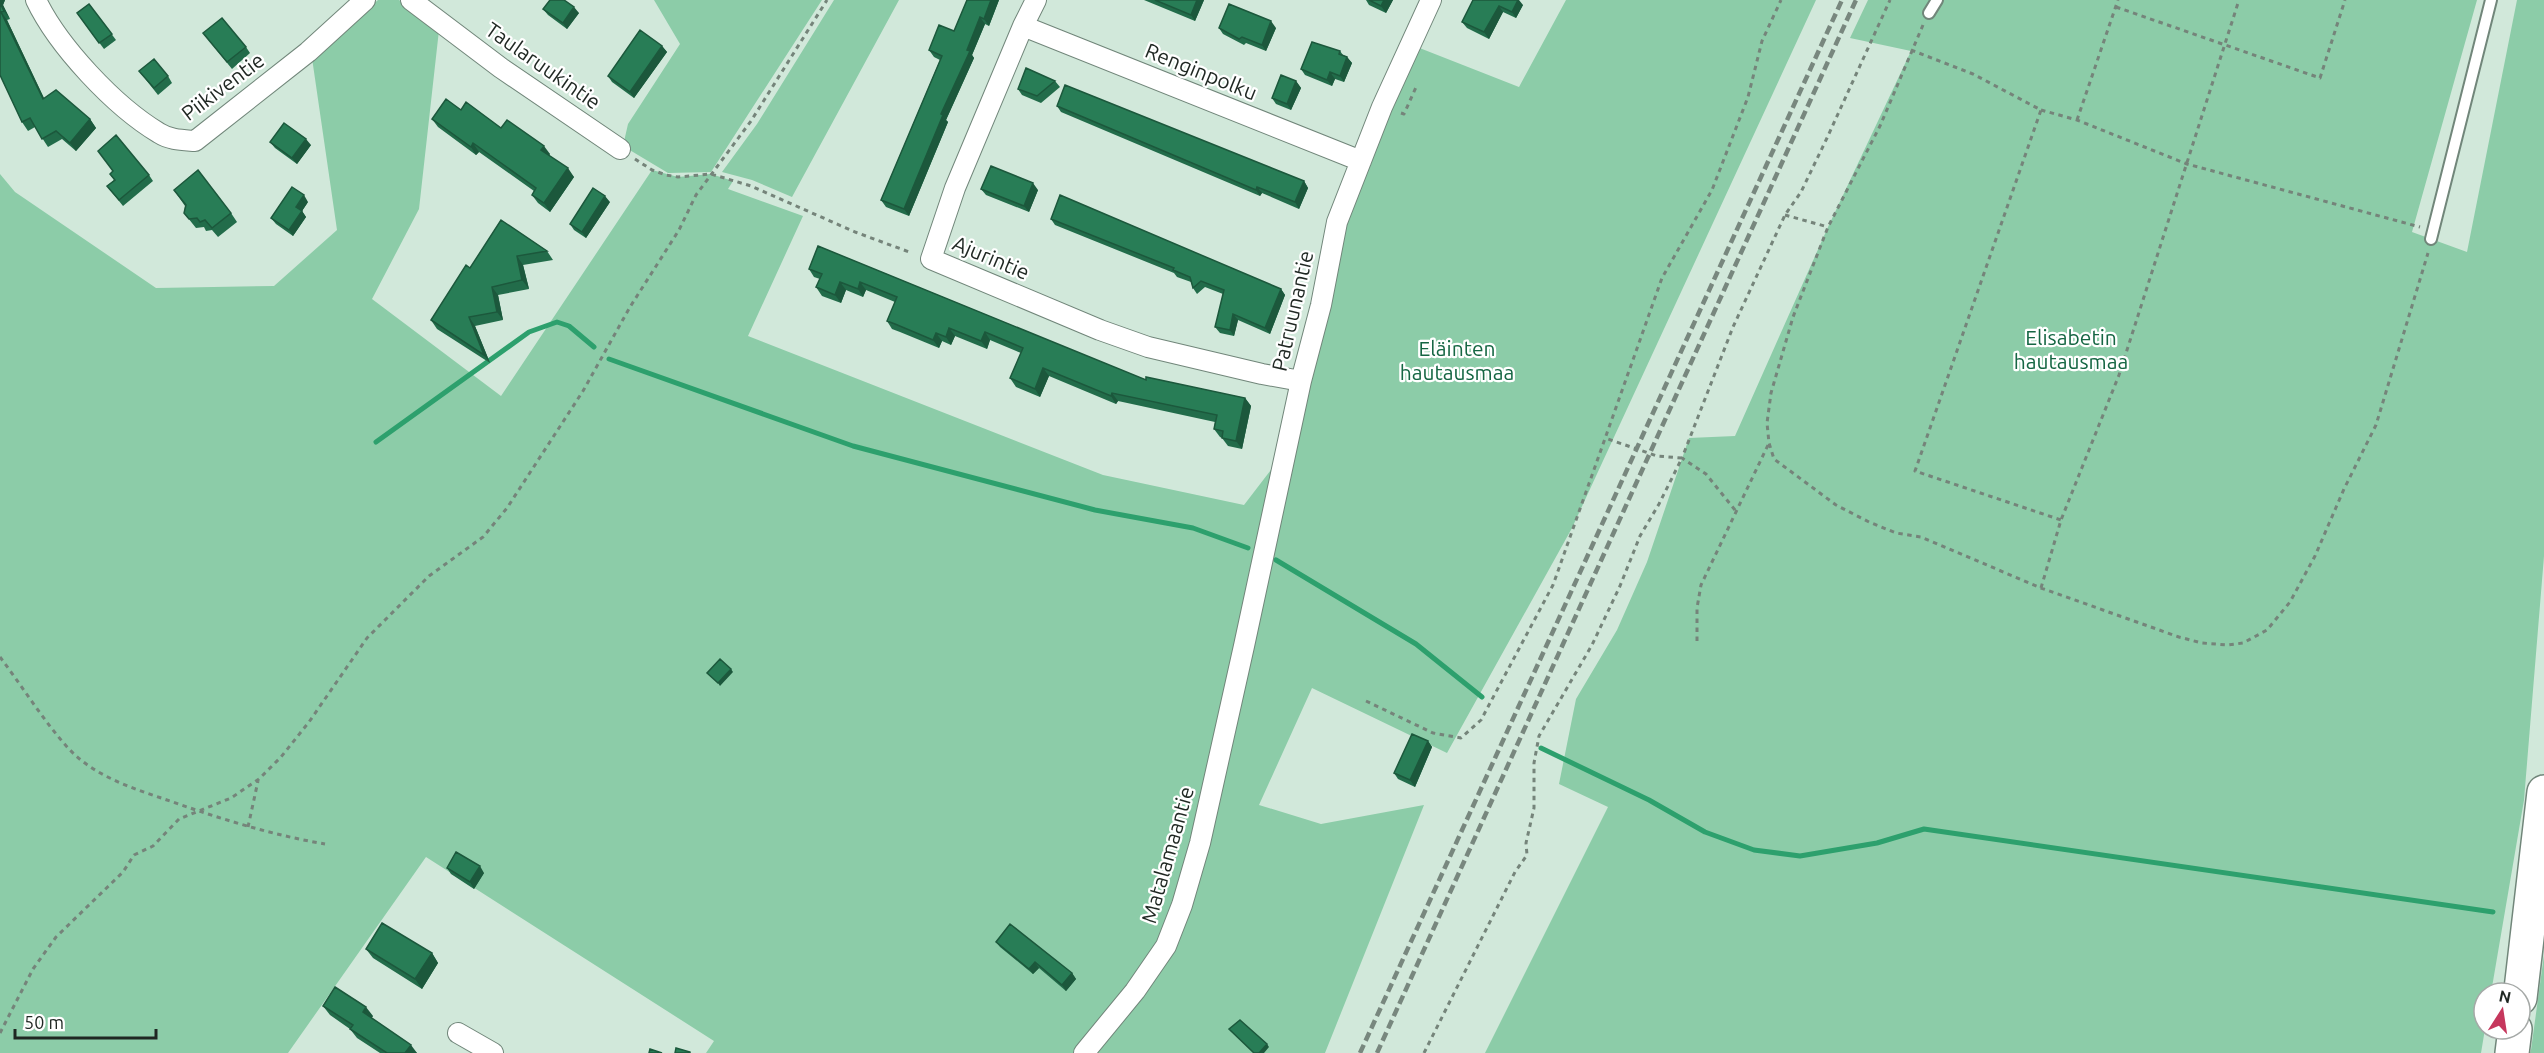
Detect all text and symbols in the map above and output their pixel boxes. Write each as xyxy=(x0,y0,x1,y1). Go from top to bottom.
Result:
street label: Taularuukintie xyxy=(482,17,606,114)
street label: Renginpolku xyxy=(1142,38,1261,104)
street label: Piikiventie xyxy=(176,47,268,125)
street label: Ajurintie xyxy=(950,230,1033,284)
street label: Patruunantie xyxy=(1266,248,1318,373)
park label: Elisabetin hautausmaa xyxy=(2014,325,2128,373)
park label: Eläinten hautausmaa xyxy=(1400,336,1514,384)
street label: Matalamaantie xyxy=(1136,784,1198,926)
north arrow xyxy=(2472,981,2532,1041)
text: N xyxy=(2497,986,2513,1006)
scale bar xyxy=(15,1002,156,1040)
text: 50 m xyxy=(24,1012,64,1032)

